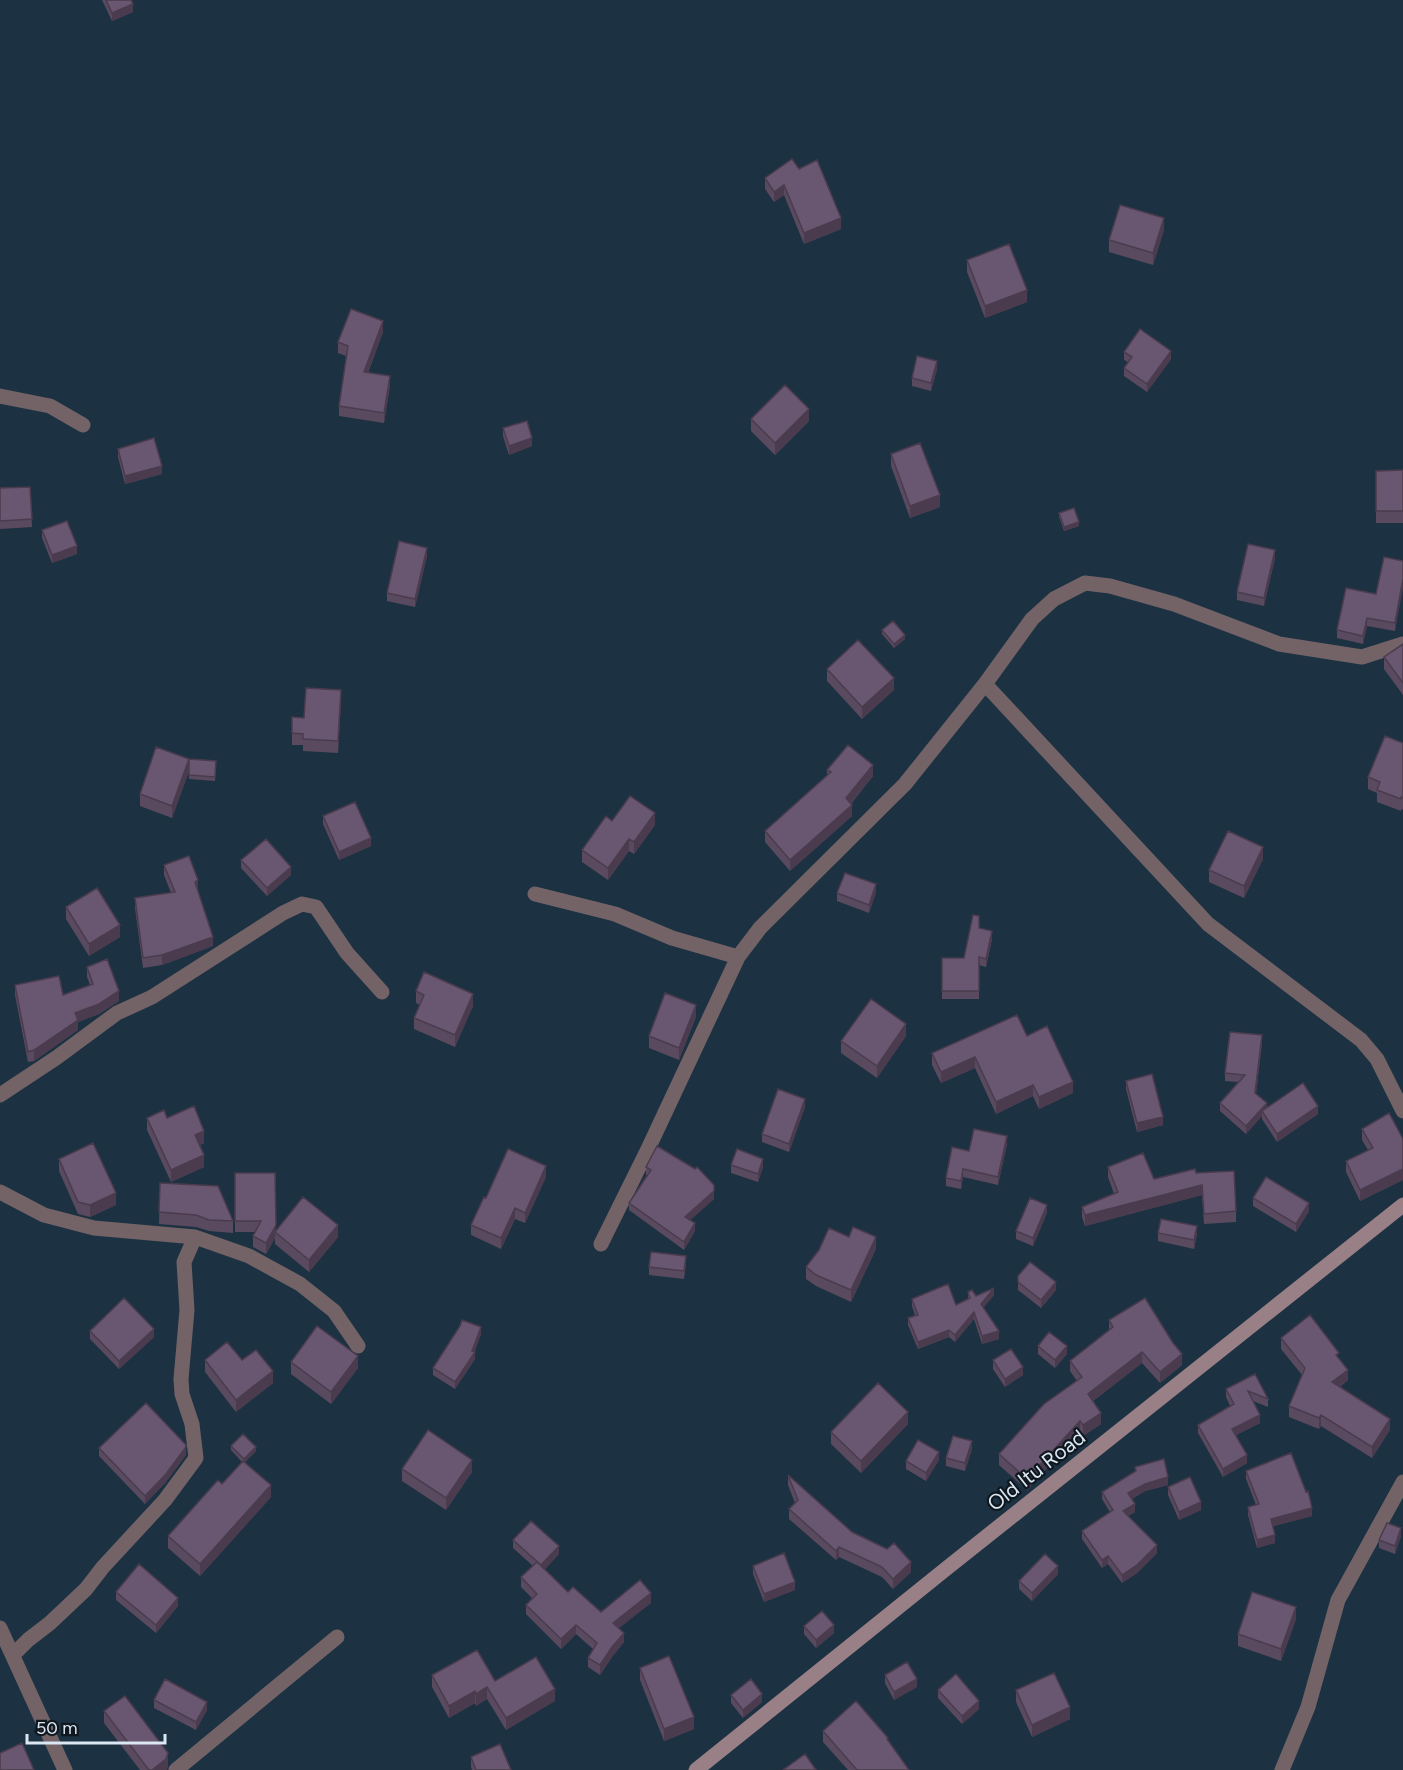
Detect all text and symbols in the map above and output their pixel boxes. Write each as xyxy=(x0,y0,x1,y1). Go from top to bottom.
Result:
street label: Old Itu Road xyxy=(982,1424,1090,1516)
scale bar xyxy=(27,1707,165,1745)
text: 50 m xyxy=(36,1717,78,1739)

